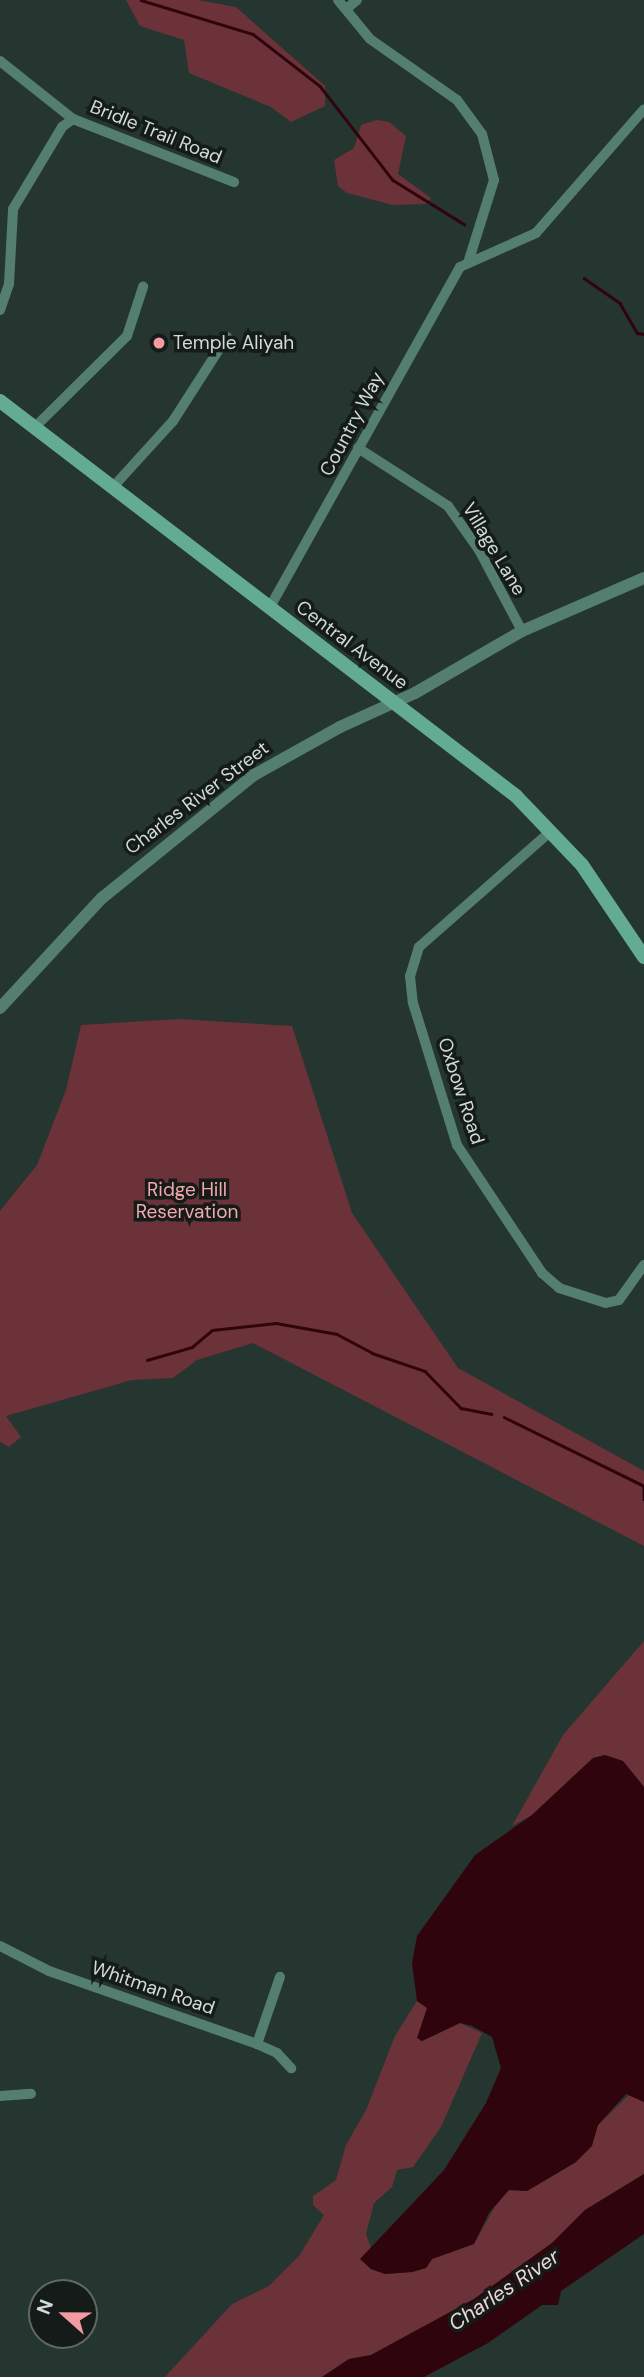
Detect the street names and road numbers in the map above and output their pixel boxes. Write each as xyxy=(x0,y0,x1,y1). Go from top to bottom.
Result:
street label: Bridle Trail Road xyxy=(87,95,225,169)
street label: Country Way xyxy=(315,368,389,480)
street label: Village Lane xyxy=(457,498,531,600)
street label: Central Avenue xyxy=(292,596,412,694)
street label: Charles River Street xyxy=(121,737,273,859)
street label: Oxbow Road xyxy=(433,1035,489,1147)
street label: Whitman Road xyxy=(88,1956,218,2020)

